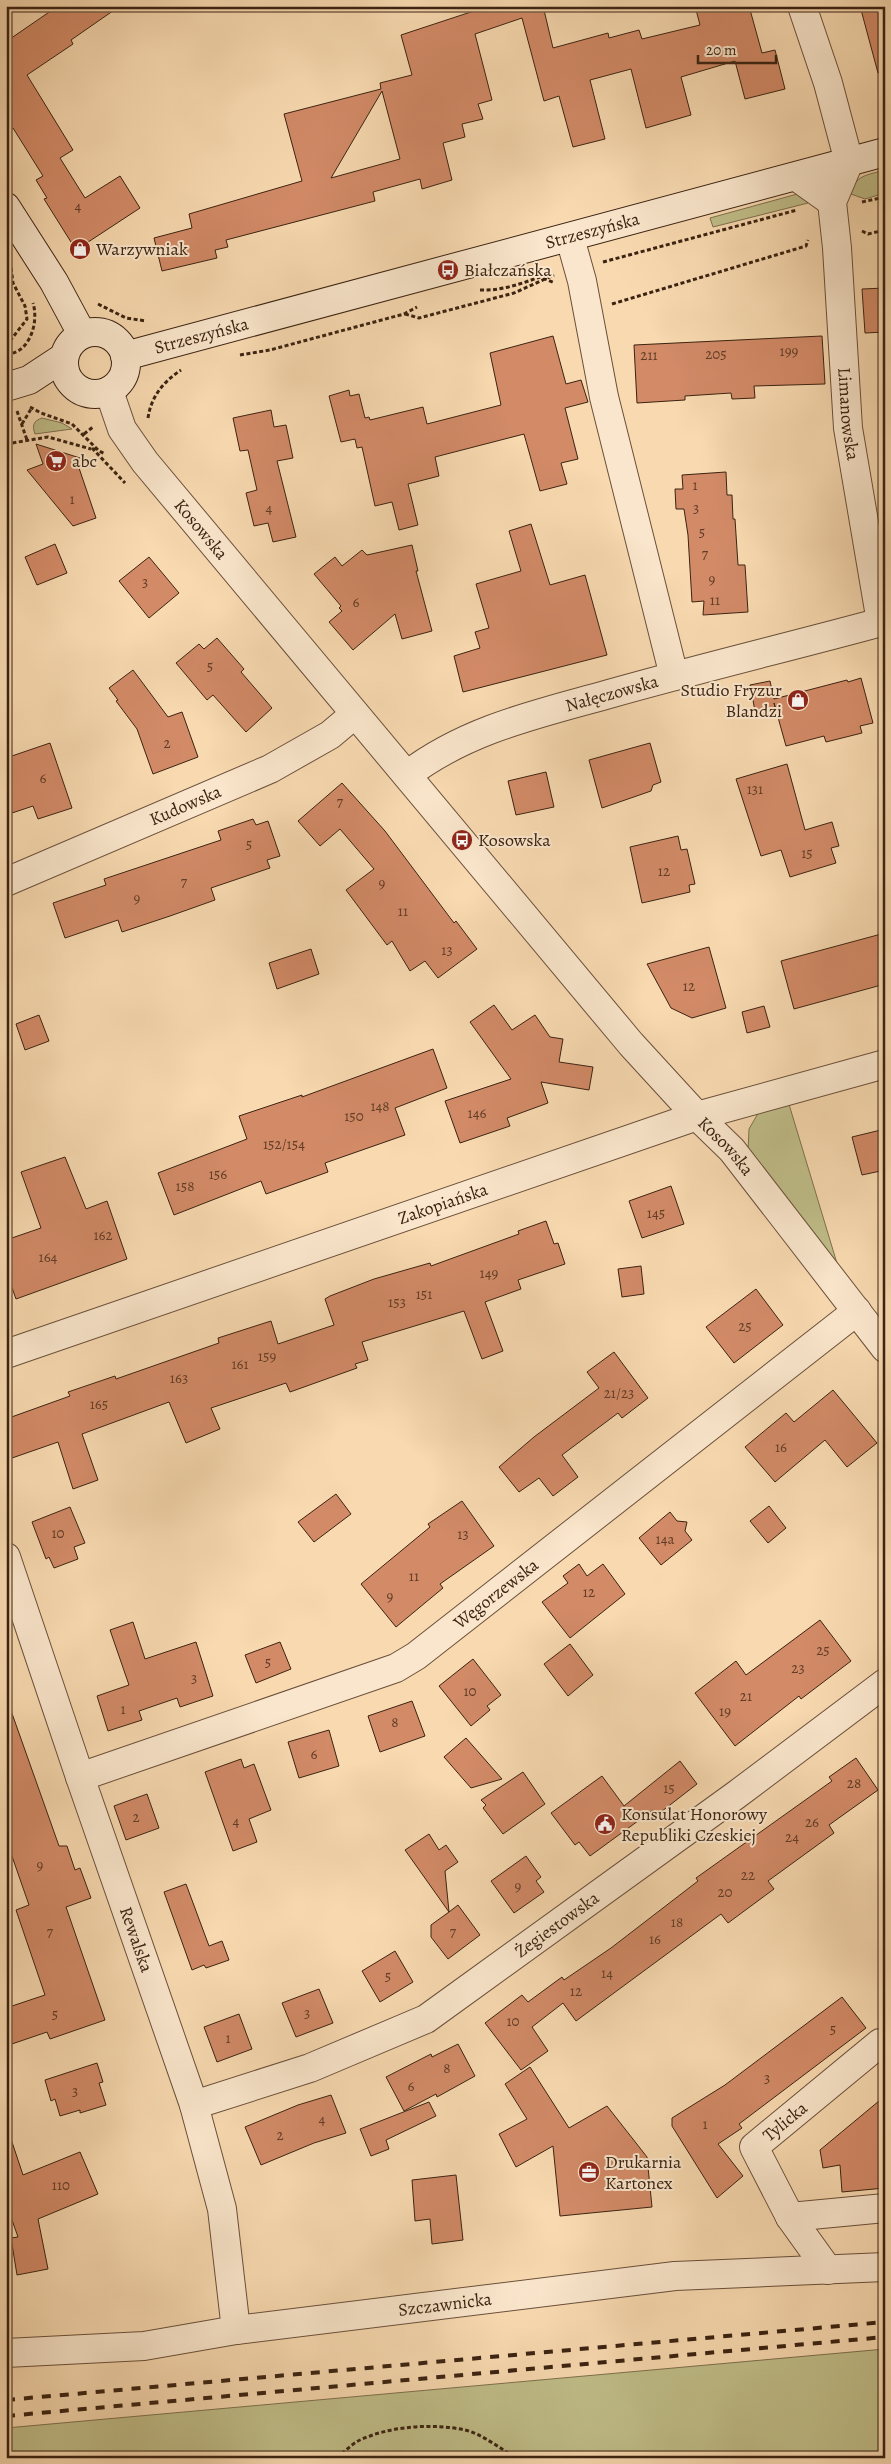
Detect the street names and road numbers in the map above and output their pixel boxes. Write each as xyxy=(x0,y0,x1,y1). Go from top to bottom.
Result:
street label: Strzeszyńska xyxy=(543,206,643,255)
street label: Strzeszyńska xyxy=(151,311,252,360)
street label: Limanowska xyxy=(832,367,865,463)
street label: Kosowska xyxy=(169,494,234,565)
street label: Nałęczowska xyxy=(563,669,662,717)
street label: Kudowska xyxy=(146,779,225,831)
street label: Kosowska xyxy=(693,1111,760,1181)
street label: Zakopiańska xyxy=(395,1177,492,1230)
street label: Węgorzewska xyxy=(448,1552,544,1635)
street label: Żegiestowska xyxy=(510,1886,604,1963)
street label: Rewalska xyxy=(114,1903,159,1976)
street label: Tylicka xyxy=(758,2096,813,2147)
street label: Szczawnicka xyxy=(397,2287,494,2322)

